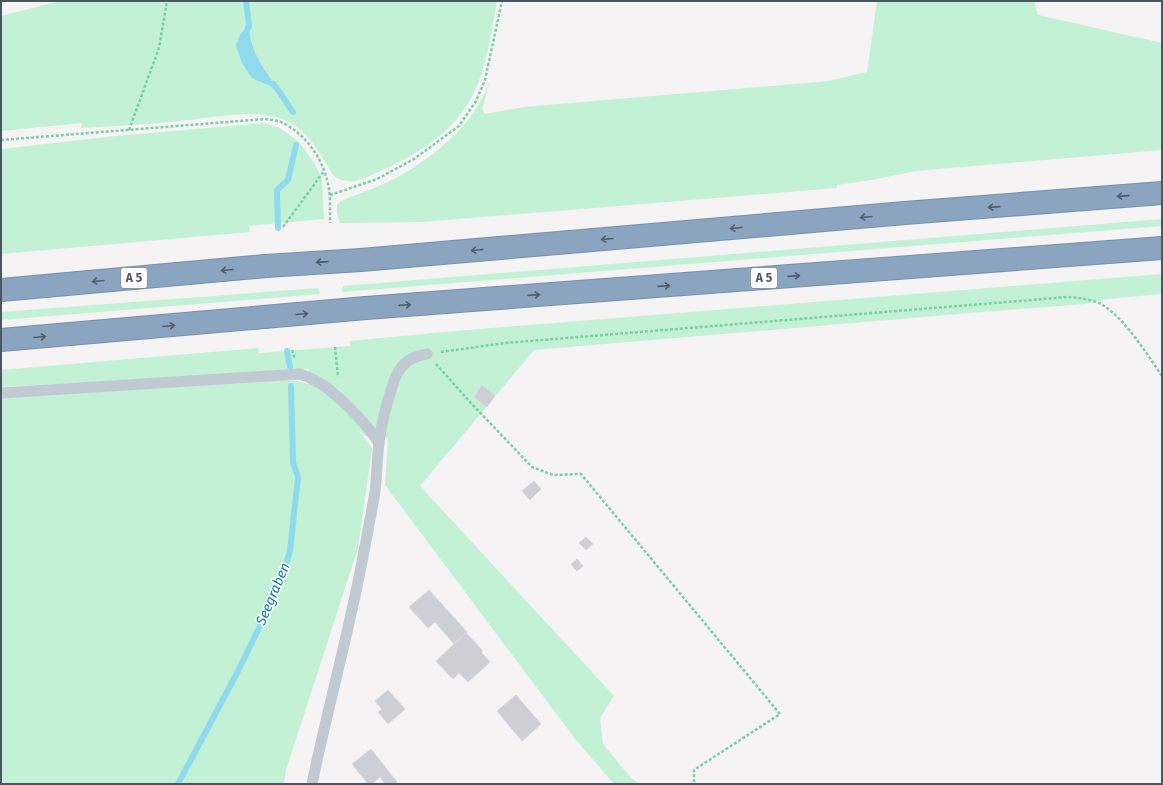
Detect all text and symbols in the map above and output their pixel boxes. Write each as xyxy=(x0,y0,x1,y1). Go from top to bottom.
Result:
one-way arrow xyxy=(1117,193,1130,200)
one-way arrow xyxy=(987,203,1000,210)
one-way arrow xyxy=(860,213,873,220)
one-way arrow xyxy=(730,224,743,231)
one-way arrow xyxy=(601,235,614,242)
one-way arrow xyxy=(471,246,484,253)
one-way arrow xyxy=(316,259,329,266)
one-way arrow xyxy=(221,266,234,273)
road number: A 5 xyxy=(121,268,147,288)
road number: A 5 xyxy=(751,268,777,288)
one-way arrow xyxy=(787,272,800,279)
one-way arrow xyxy=(92,277,105,285)
one-way arrow xyxy=(657,282,670,289)
one-way arrow xyxy=(527,292,540,299)
one-way arrow xyxy=(398,302,411,309)
one-way arrow xyxy=(295,310,308,317)
one-way arrow xyxy=(162,322,175,329)
one-way arrow xyxy=(33,333,46,340)
water label: Seegraben xyxy=(252,560,294,629)

